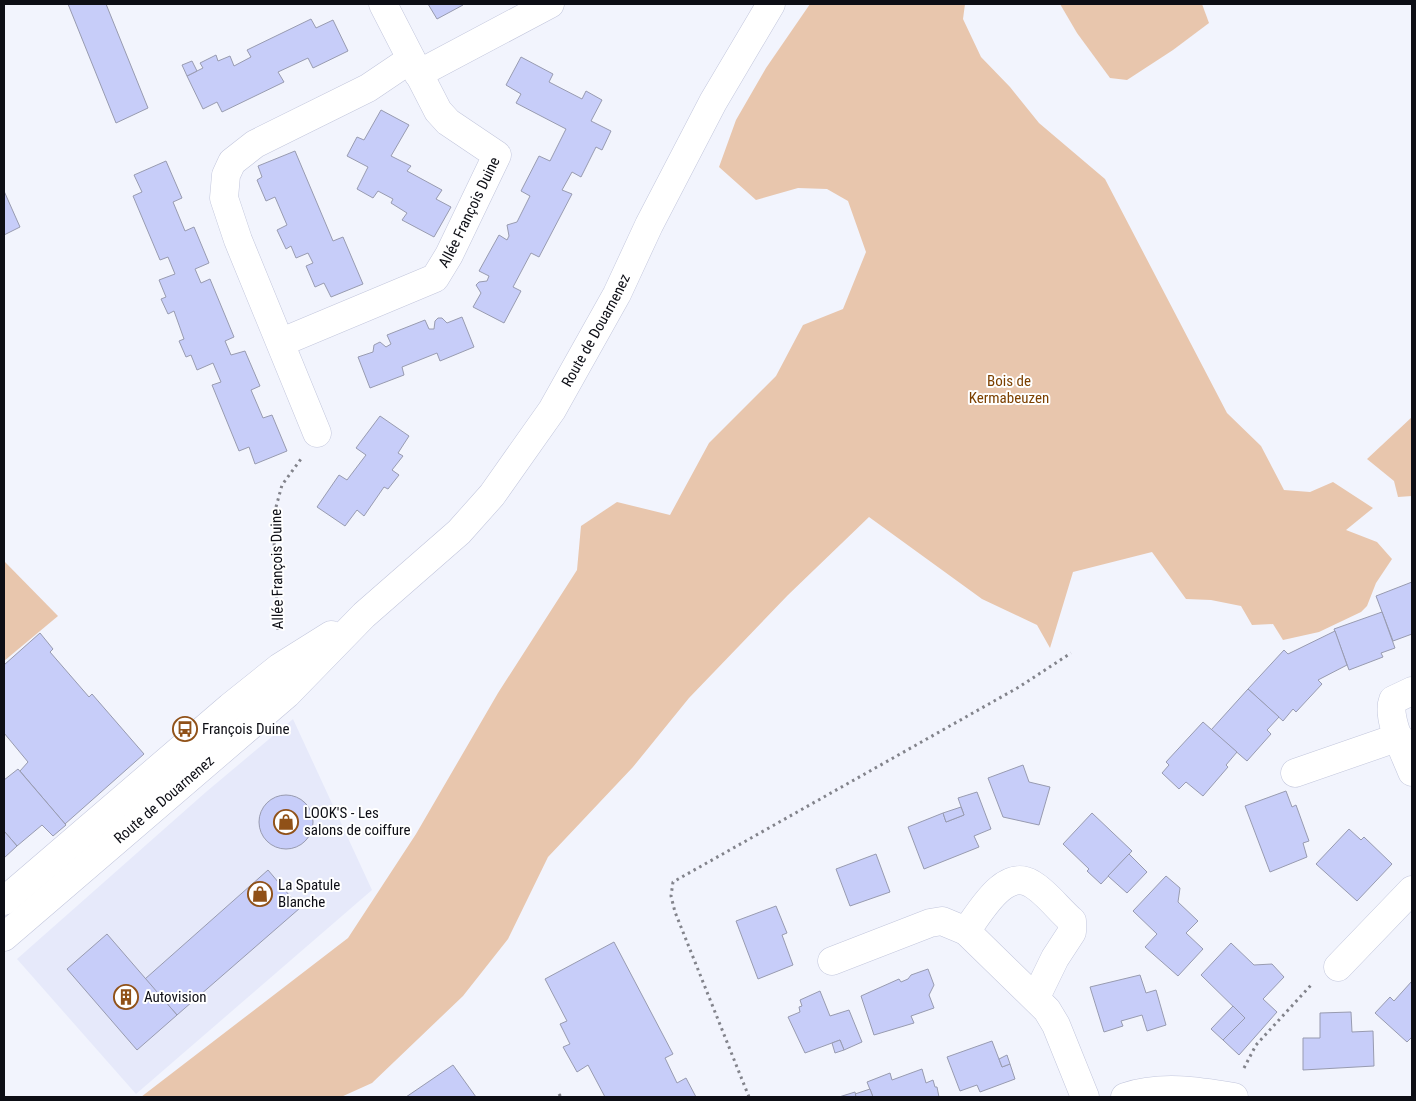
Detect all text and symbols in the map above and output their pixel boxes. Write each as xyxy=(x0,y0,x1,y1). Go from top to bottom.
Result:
street label: Allée François Duine xyxy=(435,154,504,271)
street label: Route de Douarnenez xyxy=(558,271,634,390)
park label: Bois de Kermabeuzen xyxy=(969,372,1049,407)
street label: Allée François Duine xyxy=(267,509,287,629)
bus stop icon: François Duine xyxy=(172,716,198,742)
place label: François Duine xyxy=(202,720,290,738)
street label: Route de Douarnenez xyxy=(110,752,218,847)
place label: LOOK'S - Les salons de coiffure xyxy=(304,804,411,839)
shop icon: LOOK'S - Les salons de coiffure xyxy=(273,809,299,835)
place label: La Spatule Blanche xyxy=(278,876,340,911)
shop icon: La Spatule Blanche xyxy=(247,881,273,907)
building icon: Autovision xyxy=(113,984,139,1010)
place label: Autovision xyxy=(144,988,206,1006)

